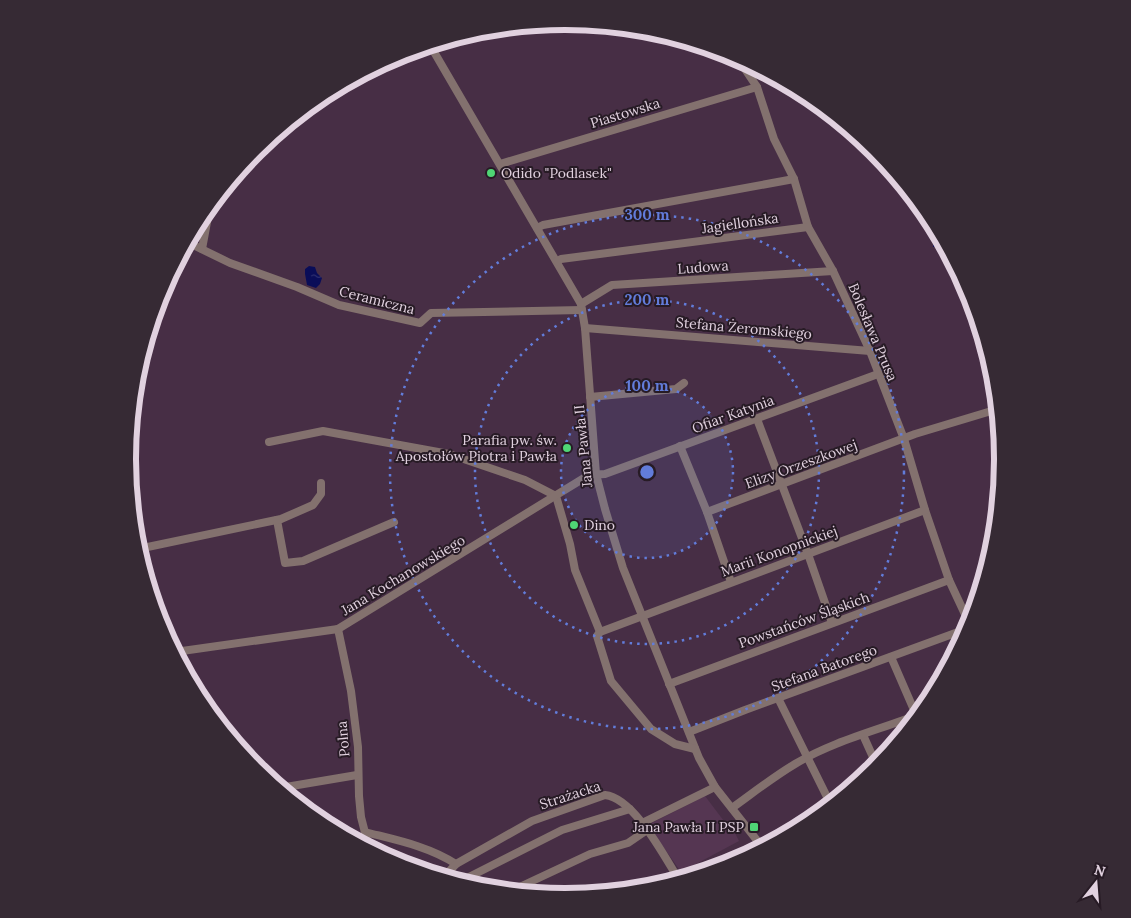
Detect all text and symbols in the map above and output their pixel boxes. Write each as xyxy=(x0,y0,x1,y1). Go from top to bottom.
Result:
street label: Piastowska xyxy=(588,94,662,132)
place label: Odido "Podlasek" xyxy=(501,164,612,182)
marker: Odido "Podlasek" xyxy=(485,167,497,179)
text: 300 m xyxy=(624,205,670,224)
street label: Jagiellońska xyxy=(699,209,780,237)
street label: Ludowa xyxy=(677,256,729,278)
street label: Bolesława Prusa xyxy=(844,280,902,384)
street label: Ceramiczna xyxy=(337,282,417,318)
text: 200 m xyxy=(625,290,670,309)
street label: Stefana Żeromskiego xyxy=(675,313,813,343)
text: 100 m xyxy=(626,376,669,395)
street label: Ofiar Katynia xyxy=(690,391,776,437)
street label: Jana Pawła II xyxy=(570,404,596,489)
place label: Parafia pw. św. Apostołów Piotra i Pawła xyxy=(395,431,557,465)
street label: Elizy Orzeszkowej xyxy=(743,435,859,493)
marker: Parafia pw. św. Apostołów Piotra i Pawła xyxy=(561,442,573,454)
centre of rings xyxy=(638,463,656,481)
place label: Dino xyxy=(584,516,615,534)
marker: Dino xyxy=(568,519,580,531)
street label: Marii Konopnickiej xyxy=(718,522,840,580)
street label: Jana Kochanowskiego xyxy=(337,531,468,620)
street label: Powstańców Śląskich xyxy=(736,588,872,652)
street label: Stefana Batorego xyxy=(769,641,879,695)
street label: Polna xyxy=(332,720,354,758)
street label: Strażacka xyxy=(537,777,603,813)
place label: Jana Pawła II PSP xyxy=(632,818,745,836)
marker: Jana Pawła II PSP xyxy=(748,821,760,833)
north arrow xyxy=(1071,858,1121,908)
text: N xyxy=(1092,860,1108,881)

